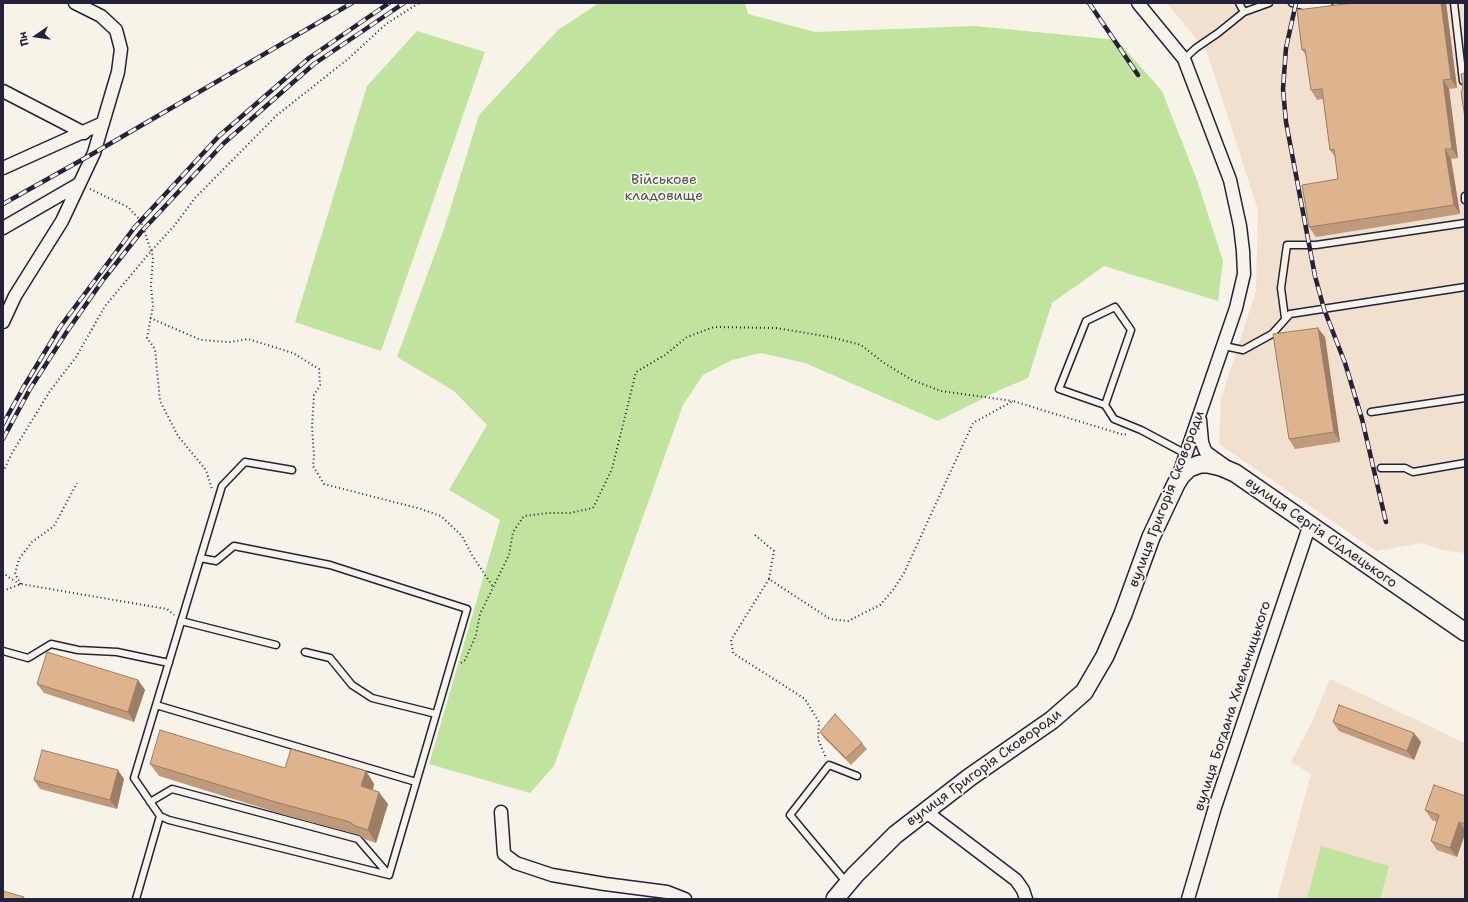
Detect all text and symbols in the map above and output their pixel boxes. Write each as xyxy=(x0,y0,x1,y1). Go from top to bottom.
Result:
north arrow xyxy=(16,16,56,56)
text: Пн xyxy=(15,30,33,48)
park label: Військове кладовище xyxy=(625,172,703,204)
street label: вулиця Григорія Сковороди xyxy=(1125,408,1209,590)
street label: вулиця Сергія Сідлецького xyxy=(1242,474,1400,592)
street label: вулиця Богдана Хмельницького xyxy=(1191,599,1275,813)
street label: вулиця Григорія Сковороди xyxy=(903,706,1065,830)

